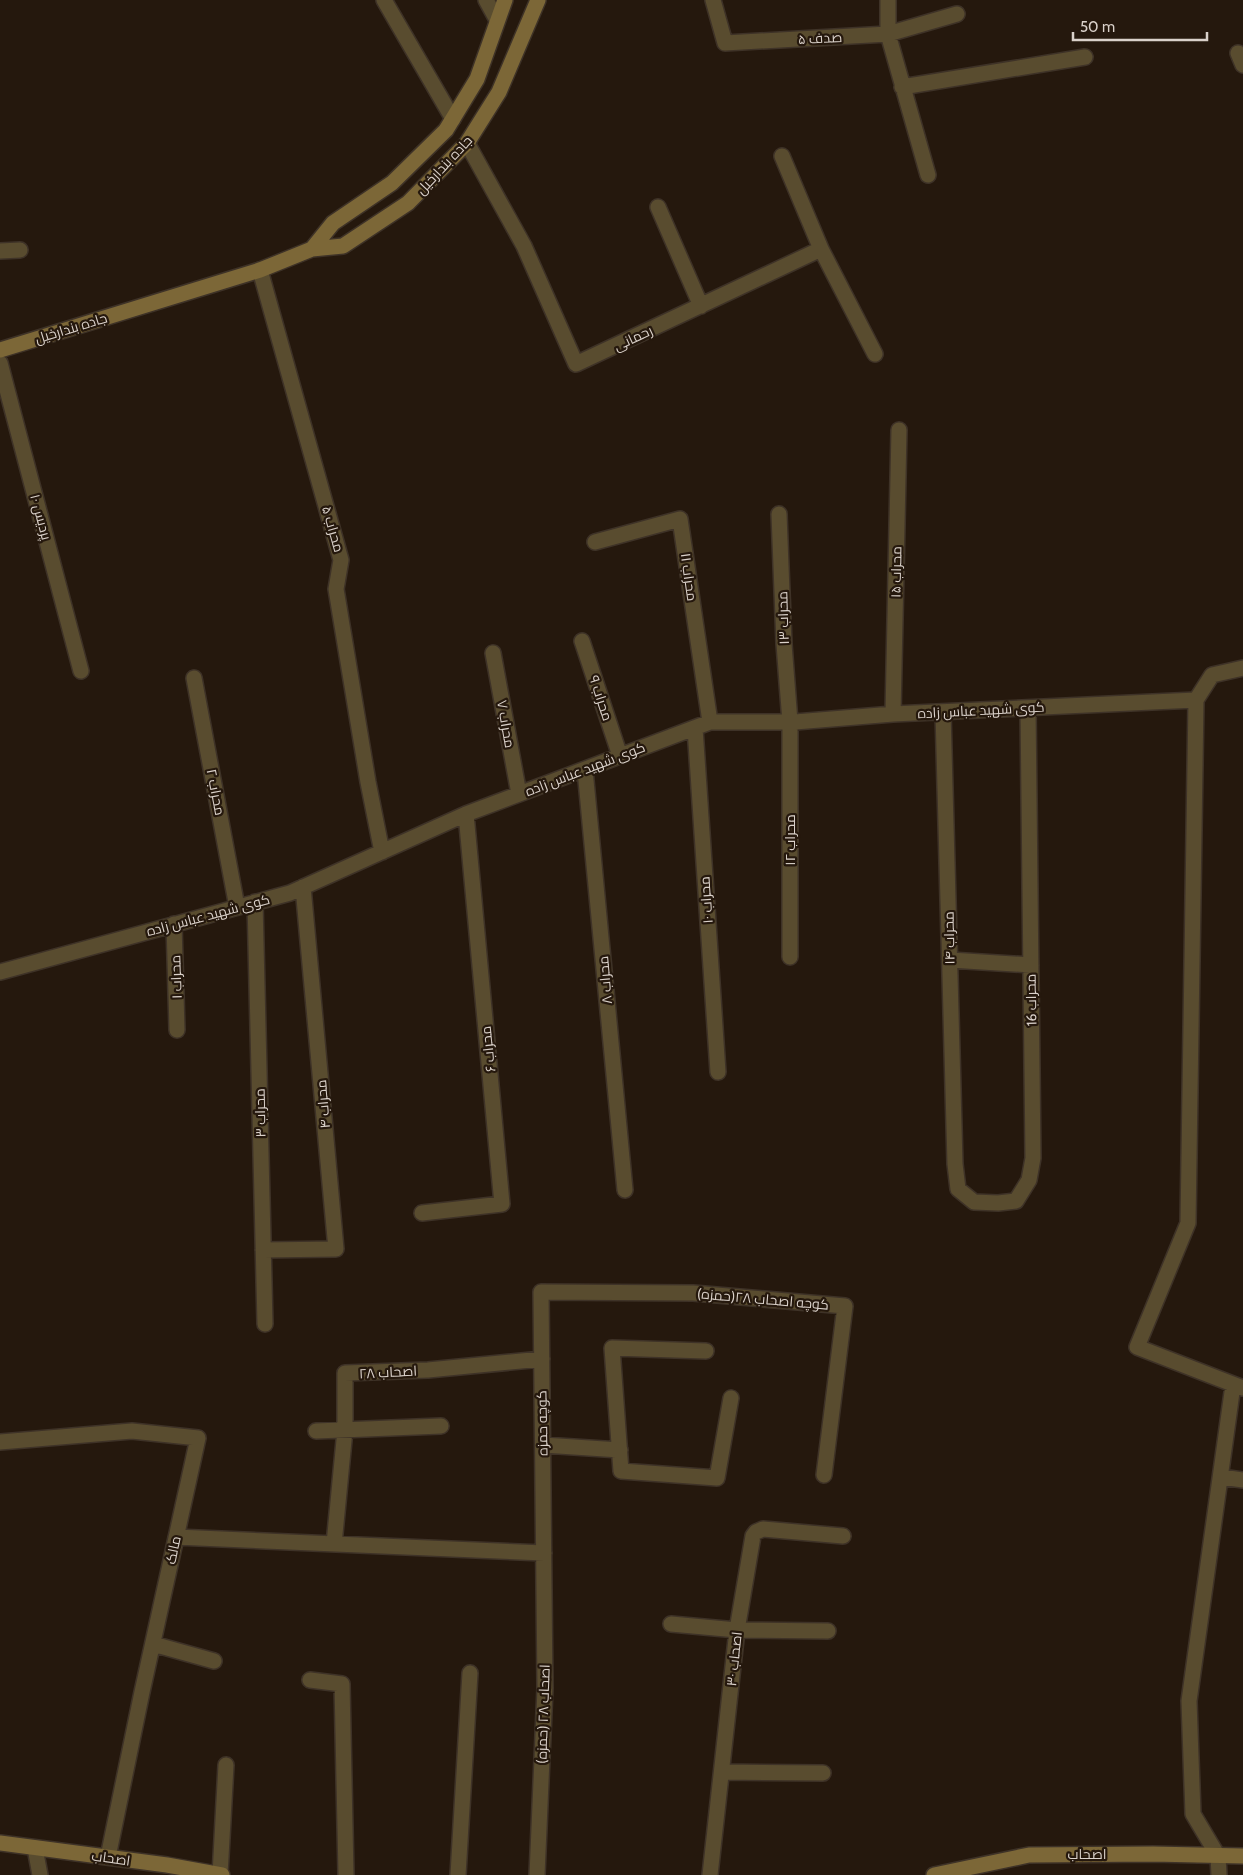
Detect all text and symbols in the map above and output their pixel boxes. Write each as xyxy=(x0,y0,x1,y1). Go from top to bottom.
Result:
scale bar xyxy=(1073,10,1207,42)
text: 50 m xyxy=(1080,18,1115,36)
street label: صدف ۵ xyxy=(797,28,843,48)
street label: جاده بندارخیل xyxy=(412,132,476,198)
street label: جاده بندارخیل xyxy=(33,309,109,347)
street label: رحمانی xyxy=(611,321,655,355)
street label: پردیس ۱۰ xyxy=(25,492,56,542)
street label: محراب ۵ xyxy=(318,504,348,554)
street label: محراب ۱۵ xyxy=(887,546,905,598)
street label: محراب ۱۱ xyxy=(677,552,701,602)
street label: محراب ۱۳ xyxy=(773,591,793,645)
street label: محراب ۹ xyxy=(585,673,617,723)
street label: کوی شهید عباس زاده xyxy=(917,698,1045,722)
street label: محراب ۷ xyxy=(493,699,519,749)
street label: کوی شهید عباس زاده xyxy=(522,738,648,800)
street label: محراب ۲ xyxy=(203,767,229,817)
street label: محراب ۱۲ xyxy=(781,814,799,866)
street label: محراب ۱۰ xyxy=(695,876,717,924)
street label: کوی شهید عباس زاده xyxy=(144,890,272,940)
street label: محراب ۱۴ xyxy=(940,911,958,965)
street label: محراب ۱ xyxy=(166,955,186,999)
street label: محراب ۸ xyxy=(594,955,616,1005)
street label: محراب 16 xyxy=(1022,974,1040,1026)
street label: محراب ۶ xyxy=(477,1025,499,1073)
street label: محراب ۴ xyxy=(312,1079,334,1129)
street label: محراب ۳ xyxy=(251,1088,269,1138)
street label: کوچه اصحاب ۲۸(حمزه) xyxy=(696,1284,830,1315)
street label: اصحاب ۲۸ xyxy=(358,1361,418,1383)
street label: کوچه حمزه xyxy=(532,1390,553,1456)
street label: مالک xyxy=(161,1534,185,1566)
street label: اصحاب ۳۰ xyxy=(722,1631,746,1687)
street label: اصحاب ۲۸ (حمزه) xyxy=(532,1664,554,1764)
street label: اصحاب xyxy=(1068,1845,1106,1863)
street label: اصحاب xyxy=(90,1846,132,1870)

